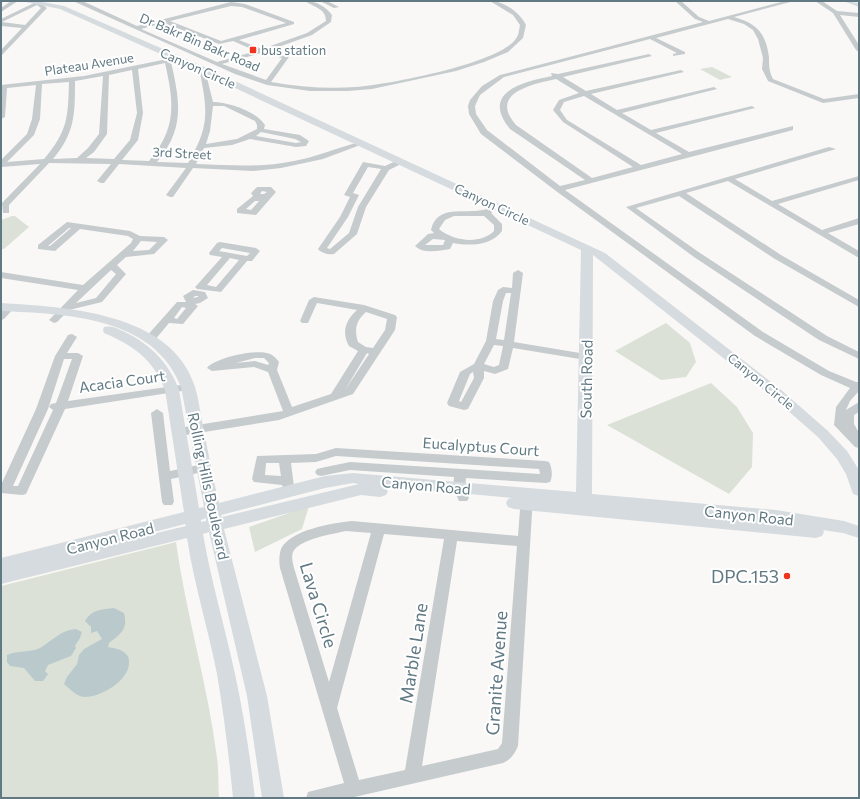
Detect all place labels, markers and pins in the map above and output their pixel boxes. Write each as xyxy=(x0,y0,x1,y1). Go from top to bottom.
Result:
place label: bus station xyxy=(261,42,326,58)
marker: bus station xyxy=(248,45,258,55)
place label: DPC.153 xyxy=(711,565,779,587)
marker: DPC.153 xyxy=(782,571,792,581)

